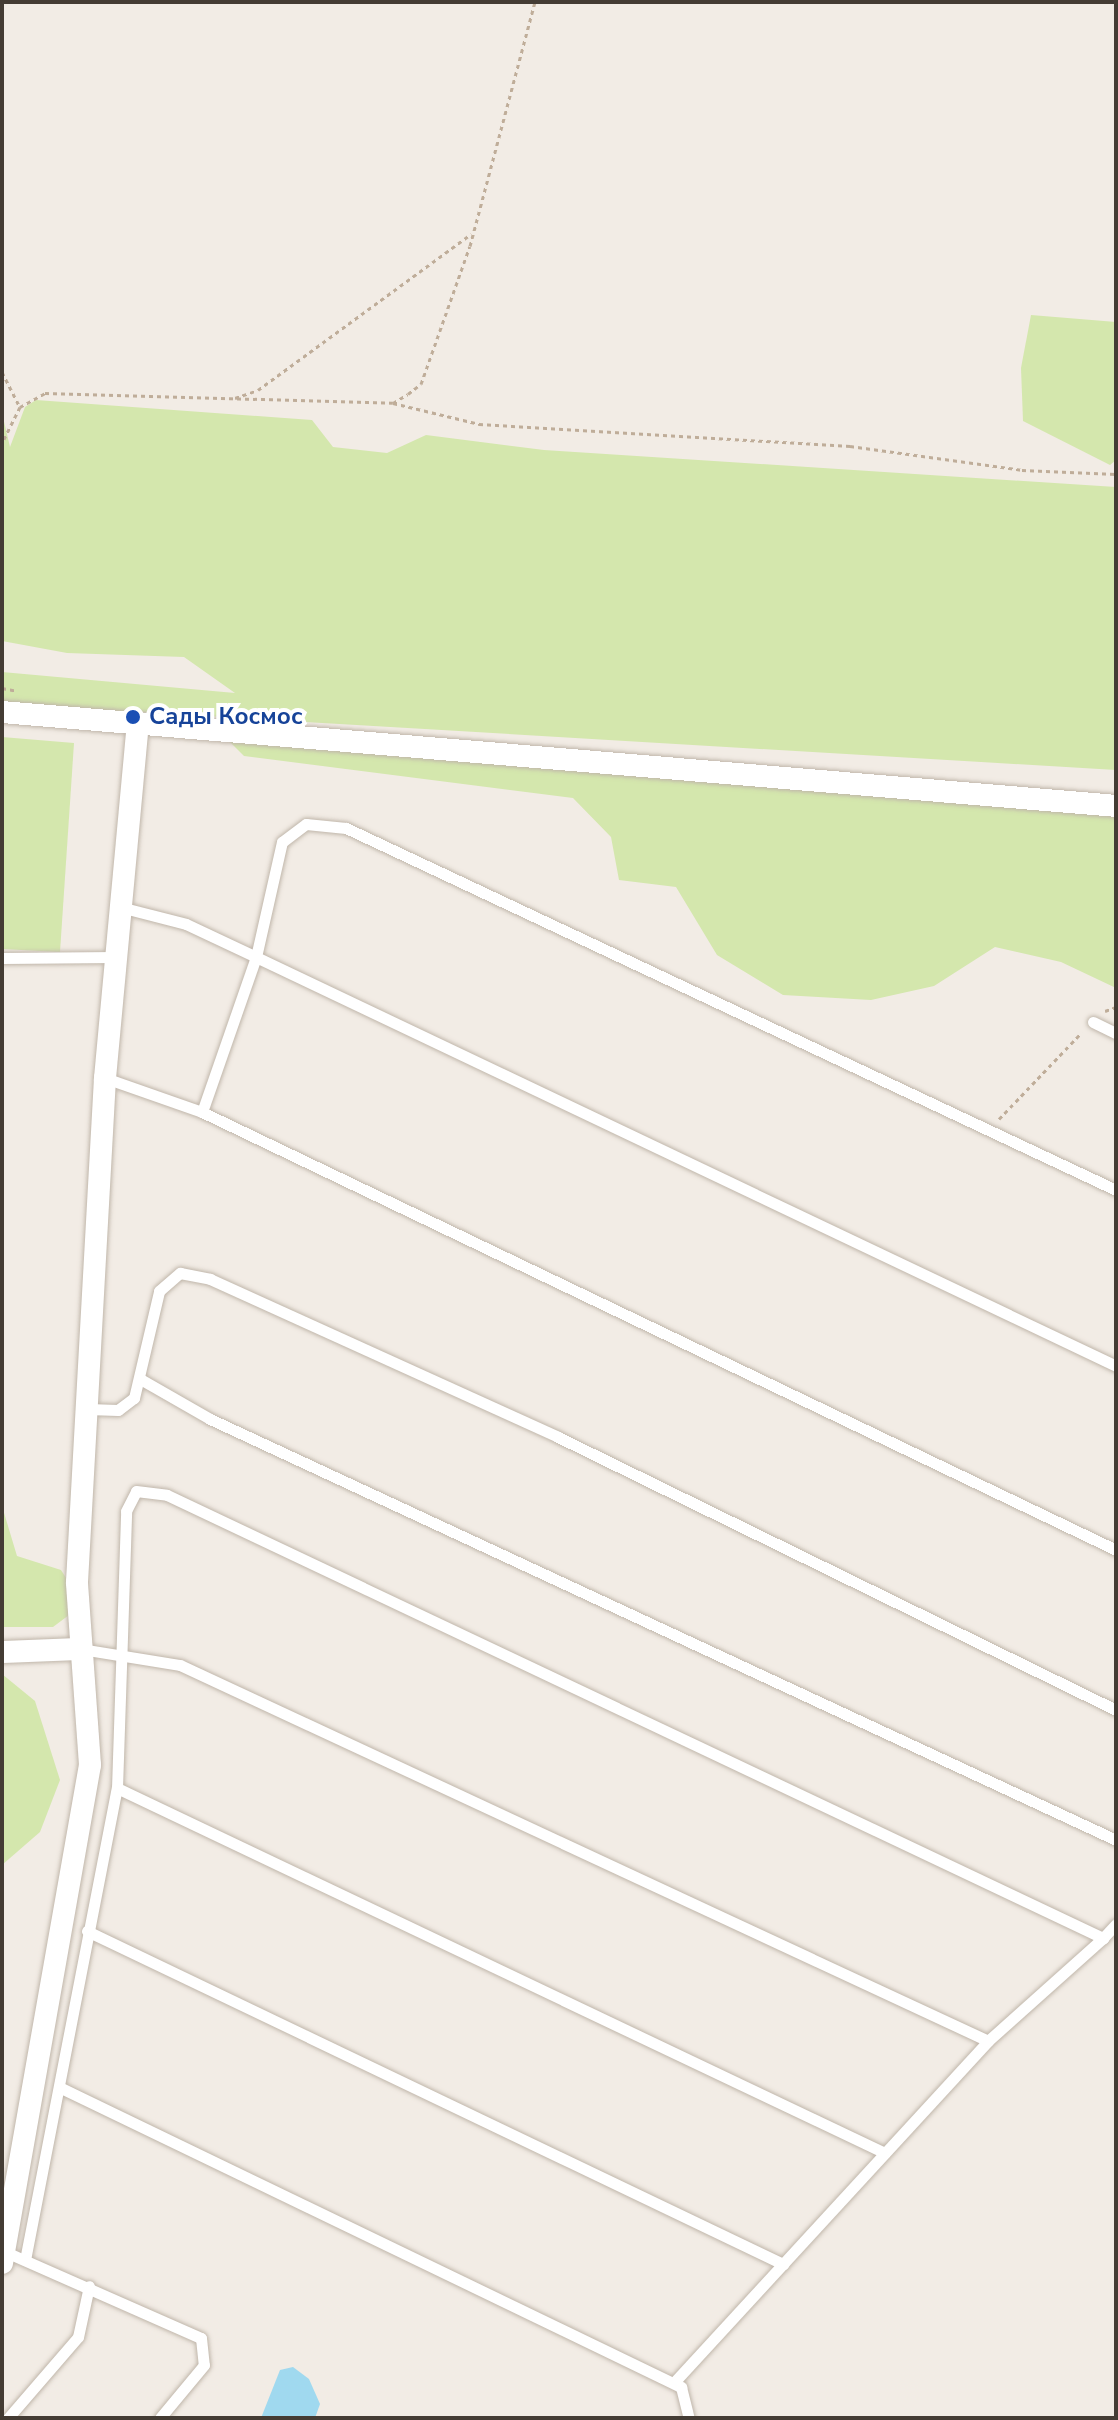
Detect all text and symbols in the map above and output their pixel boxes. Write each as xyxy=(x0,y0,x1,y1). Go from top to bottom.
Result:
place label: Сады Космос xyxy=(149,703,303,731)
marker: Сады Космос xyxy=(124,708,142,726)

